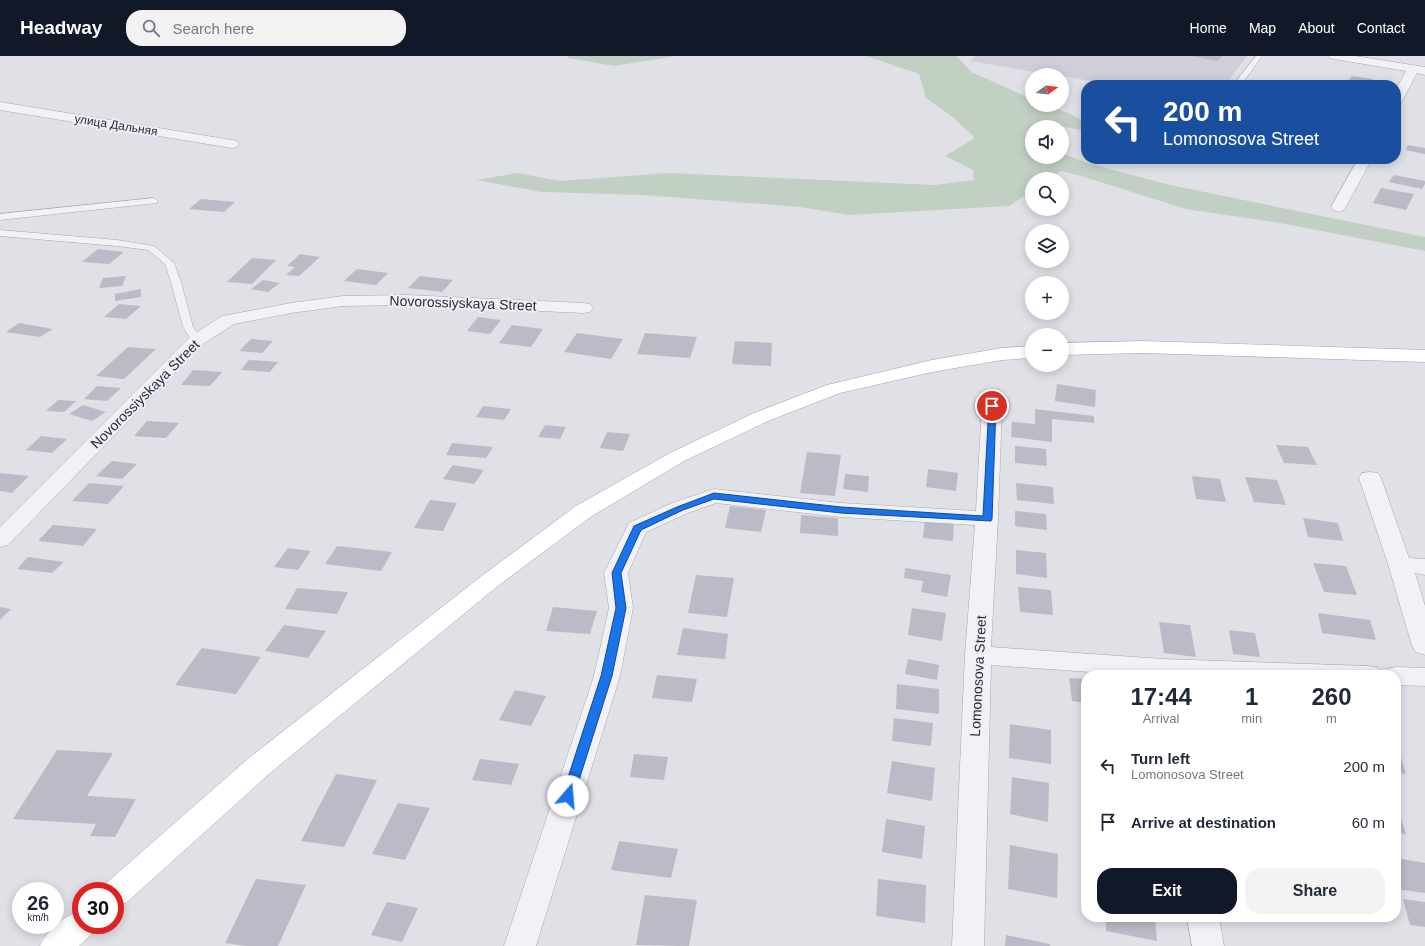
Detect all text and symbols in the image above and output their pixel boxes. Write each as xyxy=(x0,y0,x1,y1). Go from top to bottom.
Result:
search box xyxy=(126,10,406,46)
text: Headway xyxy=(20,17,102,38)
icon: search xyxy=(140,17,162,39)
text: Search here xyxy=(172,20,254,37)
text: Home xyxy=(1190,20,1227,36)
text: Map xyxy=(1249,20,1276,36)
text: About xyxy=(1298,20,1335,36)
text: Contact xyxy=(1357,20,1405,36)
north arrow xyxy=(1025,68,1069,112)
map controls xyxy=(1025,68,1069,372)
icon: left xyxy=(1097,96,1149,148)
text: 200 m xyxy=(1163,96,1242,127)
street label: улица Дальняя xyxy=(73,112,159,138)
button: sound xyxy=(1025,120,1069,164)
text: Lomonosova Street xyxy=(1163,129,1319,149)
button: search xyxy=(1025,172,1069,216)
button: layers xyxy=(1025,224,1069,268)
button: + xyxy=(1025,276,1069,320)
street label: Novorossiyskaya Street xyxy=(389,292,537,314)
button: − xyxy=(1025,328,1069,372)
street label: Novorossiyskaya Street xyxy=(87,336,203,452)
pin xyxy=(975,389,1009,423)
icon: arrive xyxy=(981,395,1003,417)
street label: Lomonosova Street xyxy=(967,615,989,737)
text: 17:44 xyxy=(1130,683,1192,710)
text: 1 xyxy=(1245,683,1258,710)
text: 260 xyxy=(1312,683,1352,710)
text: Arrival xyxy=(1143,711,1180,726)
text: min xyxy=(1241,711,1262,726)
text: m xyxy=(1326,711,1337,726)
text: Turn left xyxy=(1131,750,1190,767)
icon: left xyxy=(1097,755,1119,777)
text: 200 m xyxy=(1343,758,1385,775)
text: Lomonosova Street xyxy=(1131,767,1244,782)
position arrow xyxy=(547,775,589,817)
icon: arrive xyxy=(1097,811,1119,833)
text: Arrive at destination xyxy=(1131,814,1276,831)
text: 60 m xyxy=(1352,814,1385,831)
button: Exit xyxy=(1097,868,1237,914)
button: Share xyxy=(1245,868,1385,914)
speed limit sign: 30 xyxy=(72,882,124,934)
text: 26 xyxy=(27,892,49,914)
text: km/h xyxy=(27,912,49,923)

